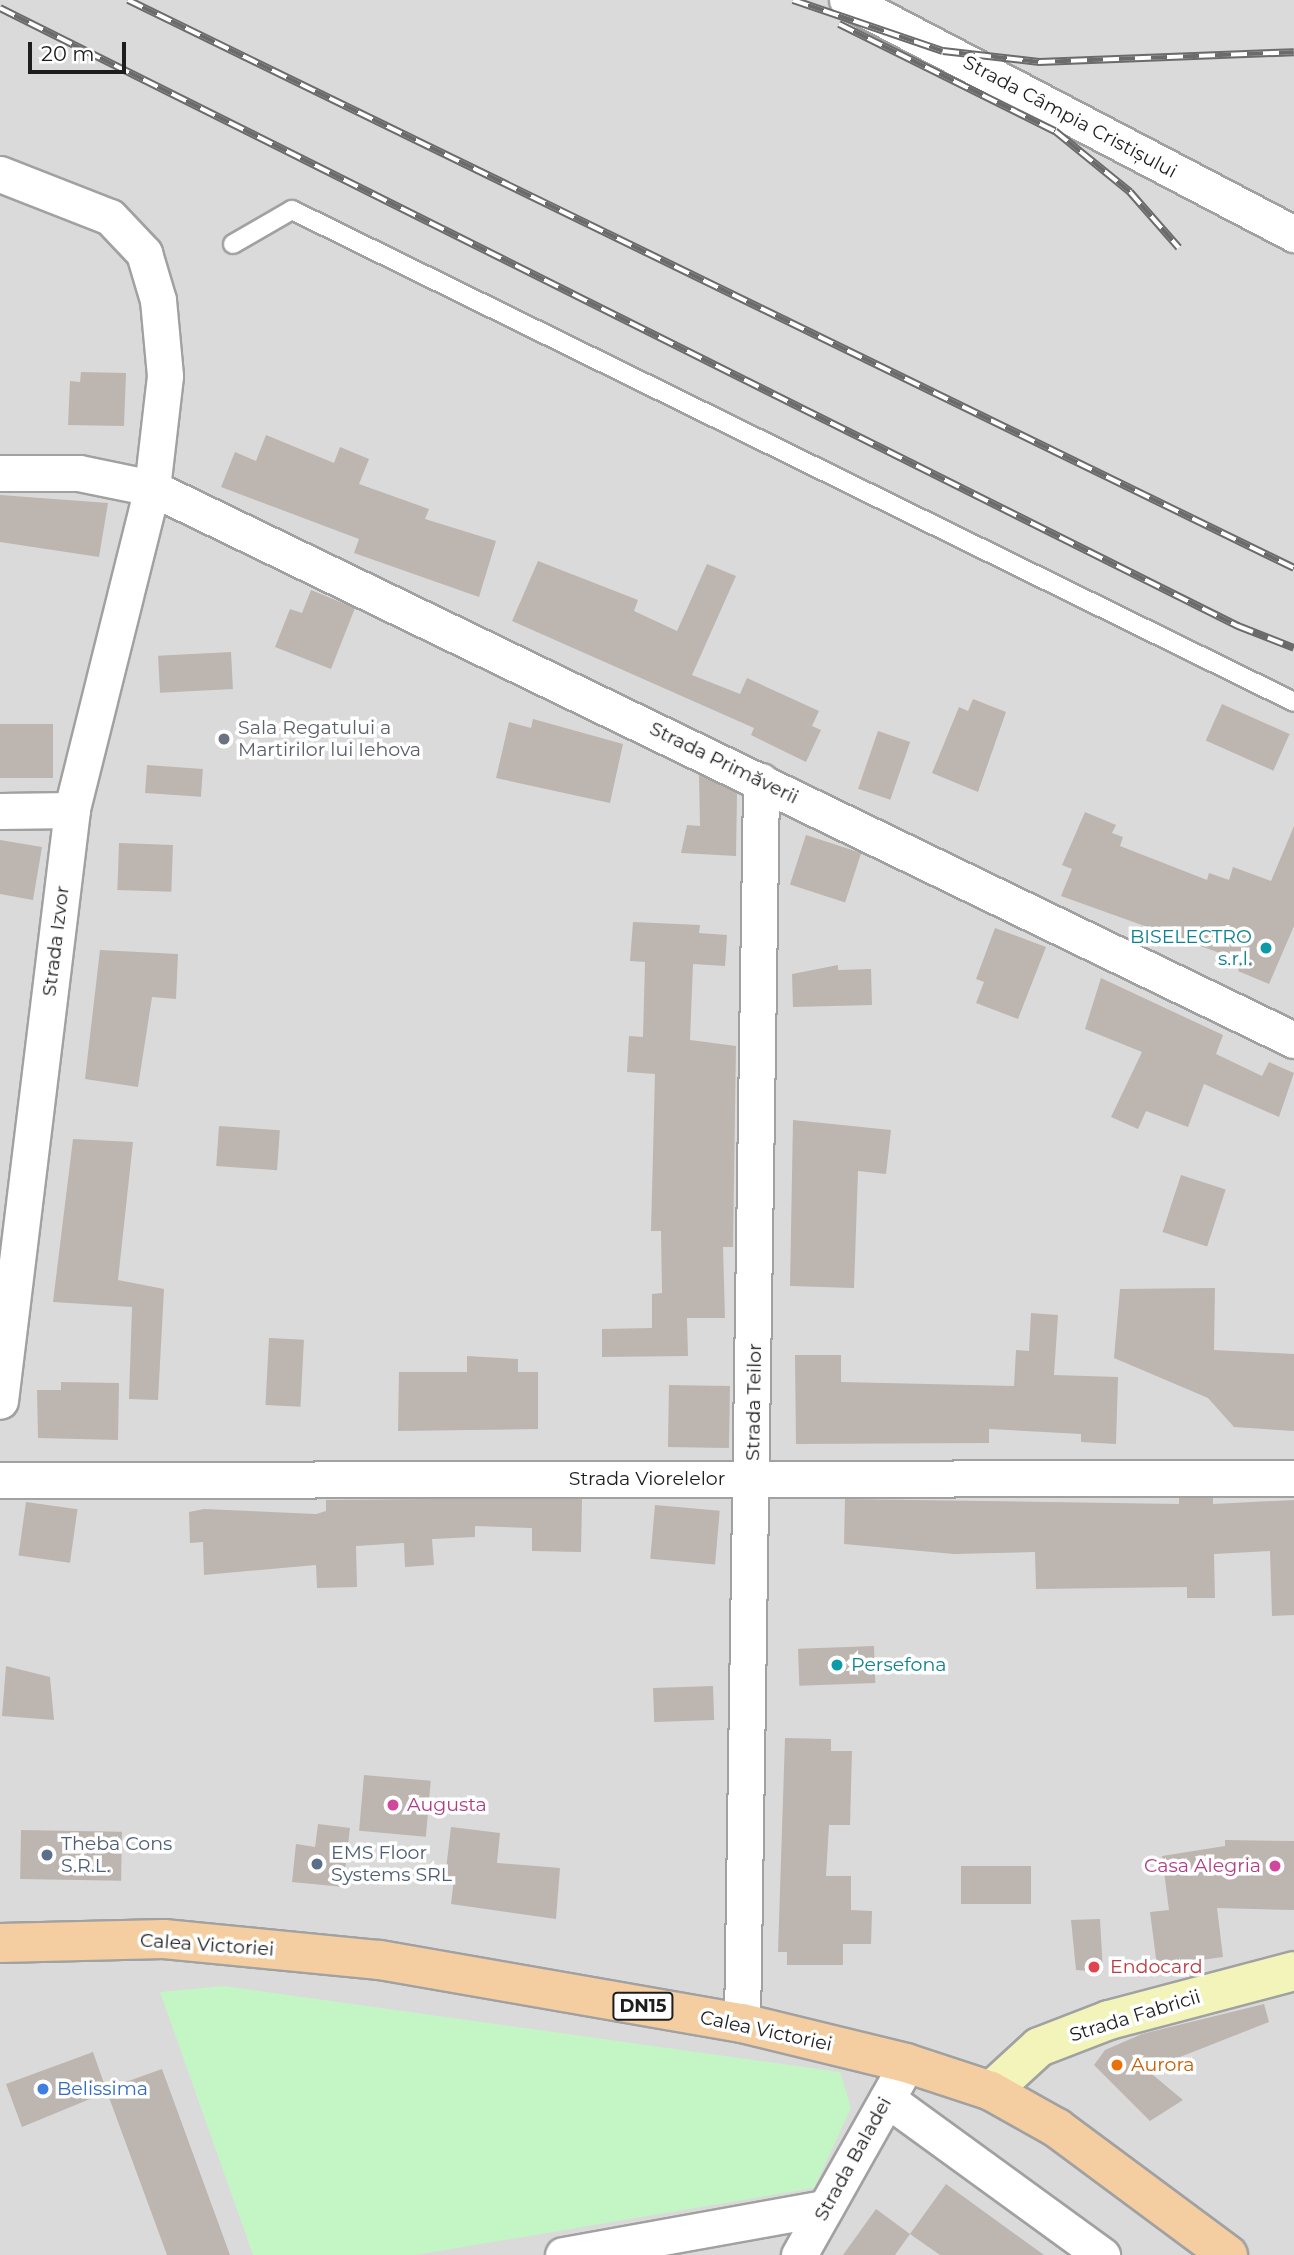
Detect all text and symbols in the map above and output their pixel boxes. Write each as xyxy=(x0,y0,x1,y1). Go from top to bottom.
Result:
scale bar xyxy=(32,28,130,72)
text: 20 m xyxy=(41,41,95,66)
street label: Strada Câmpia Cristișului xyxy=(959,51,1181,183)
place label: Sala Regatului a Martirilor lui Iehova xyxy=(238,717,421,761)
street label: Strada Primăverii xyxy=(646,717,802,809)
marker: Sala Regatului a Martirilor lui Iehova xyxy=(216,731,232,747)
street label: Strada Izvor xyxy=(38,884,74,998)
place label: BISELECTRO s.r.l. xyxy=(1130,926,1252,970)
marker: BISELECTRO s.r.l. xyxy=(1258,940,1274,956)
street label: Strada Teilor xyxy=(742,1343,766,1461)
street label: Strada Viorelelor xyxy=(569,1468,725,1490)
place label: Persefona xyxy=(851,1654,946,1676)
marker: Persefona xyxy=(829,1657,845,1673)
place label: Augusta xyxy=(407,1794,487,1816)
marker: Augusta xyxy=(385,1797,401,1813)
place label: Theba Cons S.R.L. xyxy=(61,1833,172,1877)
place label: EMS Floor Systems SRL xyxy=(331,1842,452,1886)
marker: Theba Cons S.R.L. xyxy=(39,1847,55,1863)
place label: Casa Alegria xyxy=(1144,1855,1261,1877)
marker: EMS Floor Systems SRL xyxy=(309,1856,325,1872)
marker: Casa Alegria xyxy=(1267,1858,1283,1874)
street label: Calea Victoriei xyxy=(139,1929,275,1961)
place label: Endocard xyxy=(1110,1956,1203,1978)
marker: Endocard xyxy=(1084,1957,1104,1977)
street label: Strada Fabricii xyxy=(1067,1985,1203,2047)
road number: DN15 xyxy=(612,1992,674,2020)
street label: Calea Victoriei xyxy=(698,2006,834,2056)
place label: Aurora xyxy=(1131,2054,1195,2076)
marker: Aurora xyxy=(1109,2057,1125,2073)
place label: Belissima xyxy=(57,2078,148,2100)
marker: Belissima xyxy=(35,2081,51,2097)
street label: Strada Baladei xyxy=(810,2093,896,2225)

